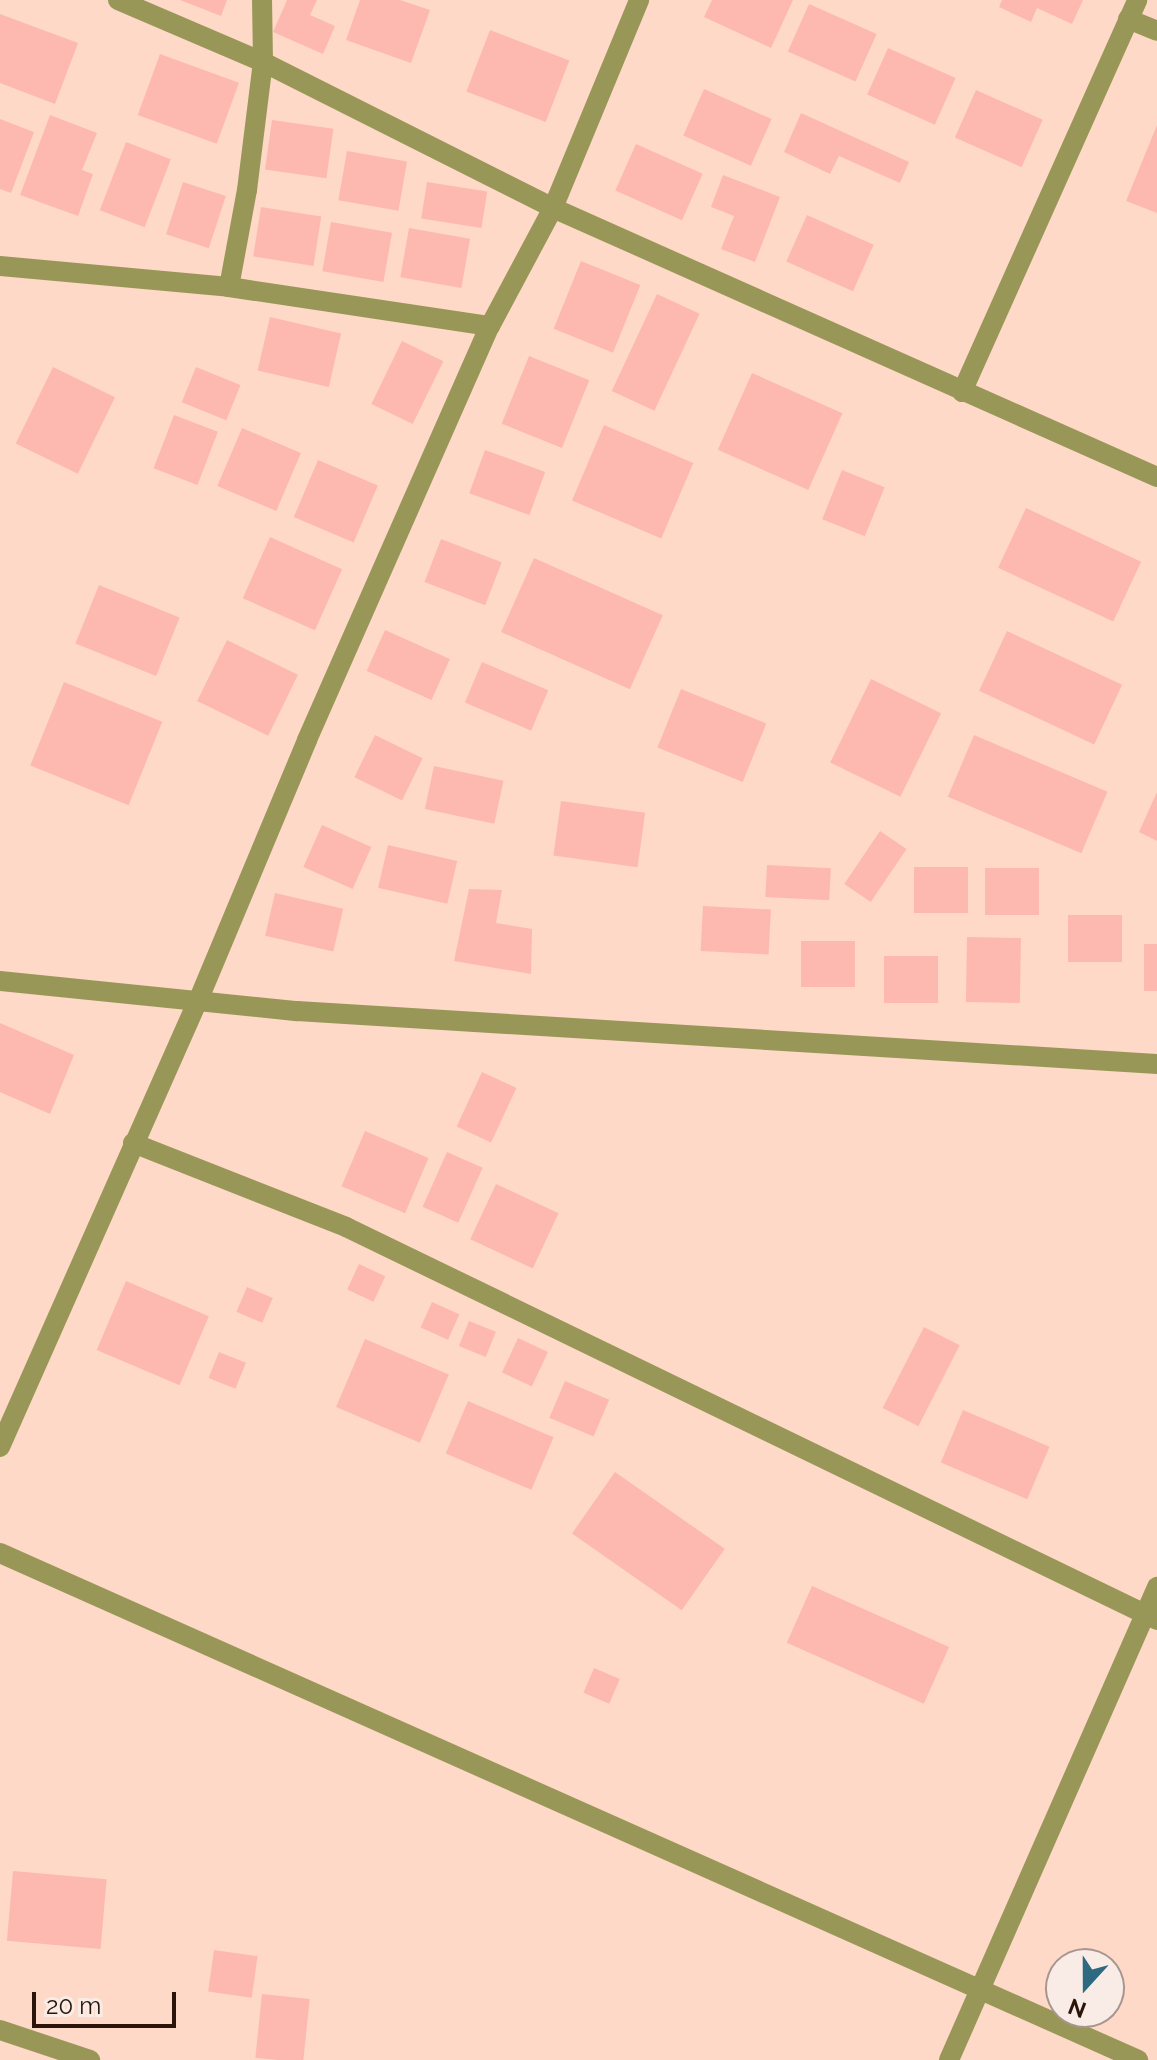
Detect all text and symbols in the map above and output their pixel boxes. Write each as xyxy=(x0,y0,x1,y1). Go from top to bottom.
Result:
north arrow xyxy=(1045,1948,1125,2028)
scale bar xyxy=(36,1976,180,2026)
text: 20 m xyxy=(46,1991,101,2020)
text: N xyxy=(1065,1993,1090,2024)

